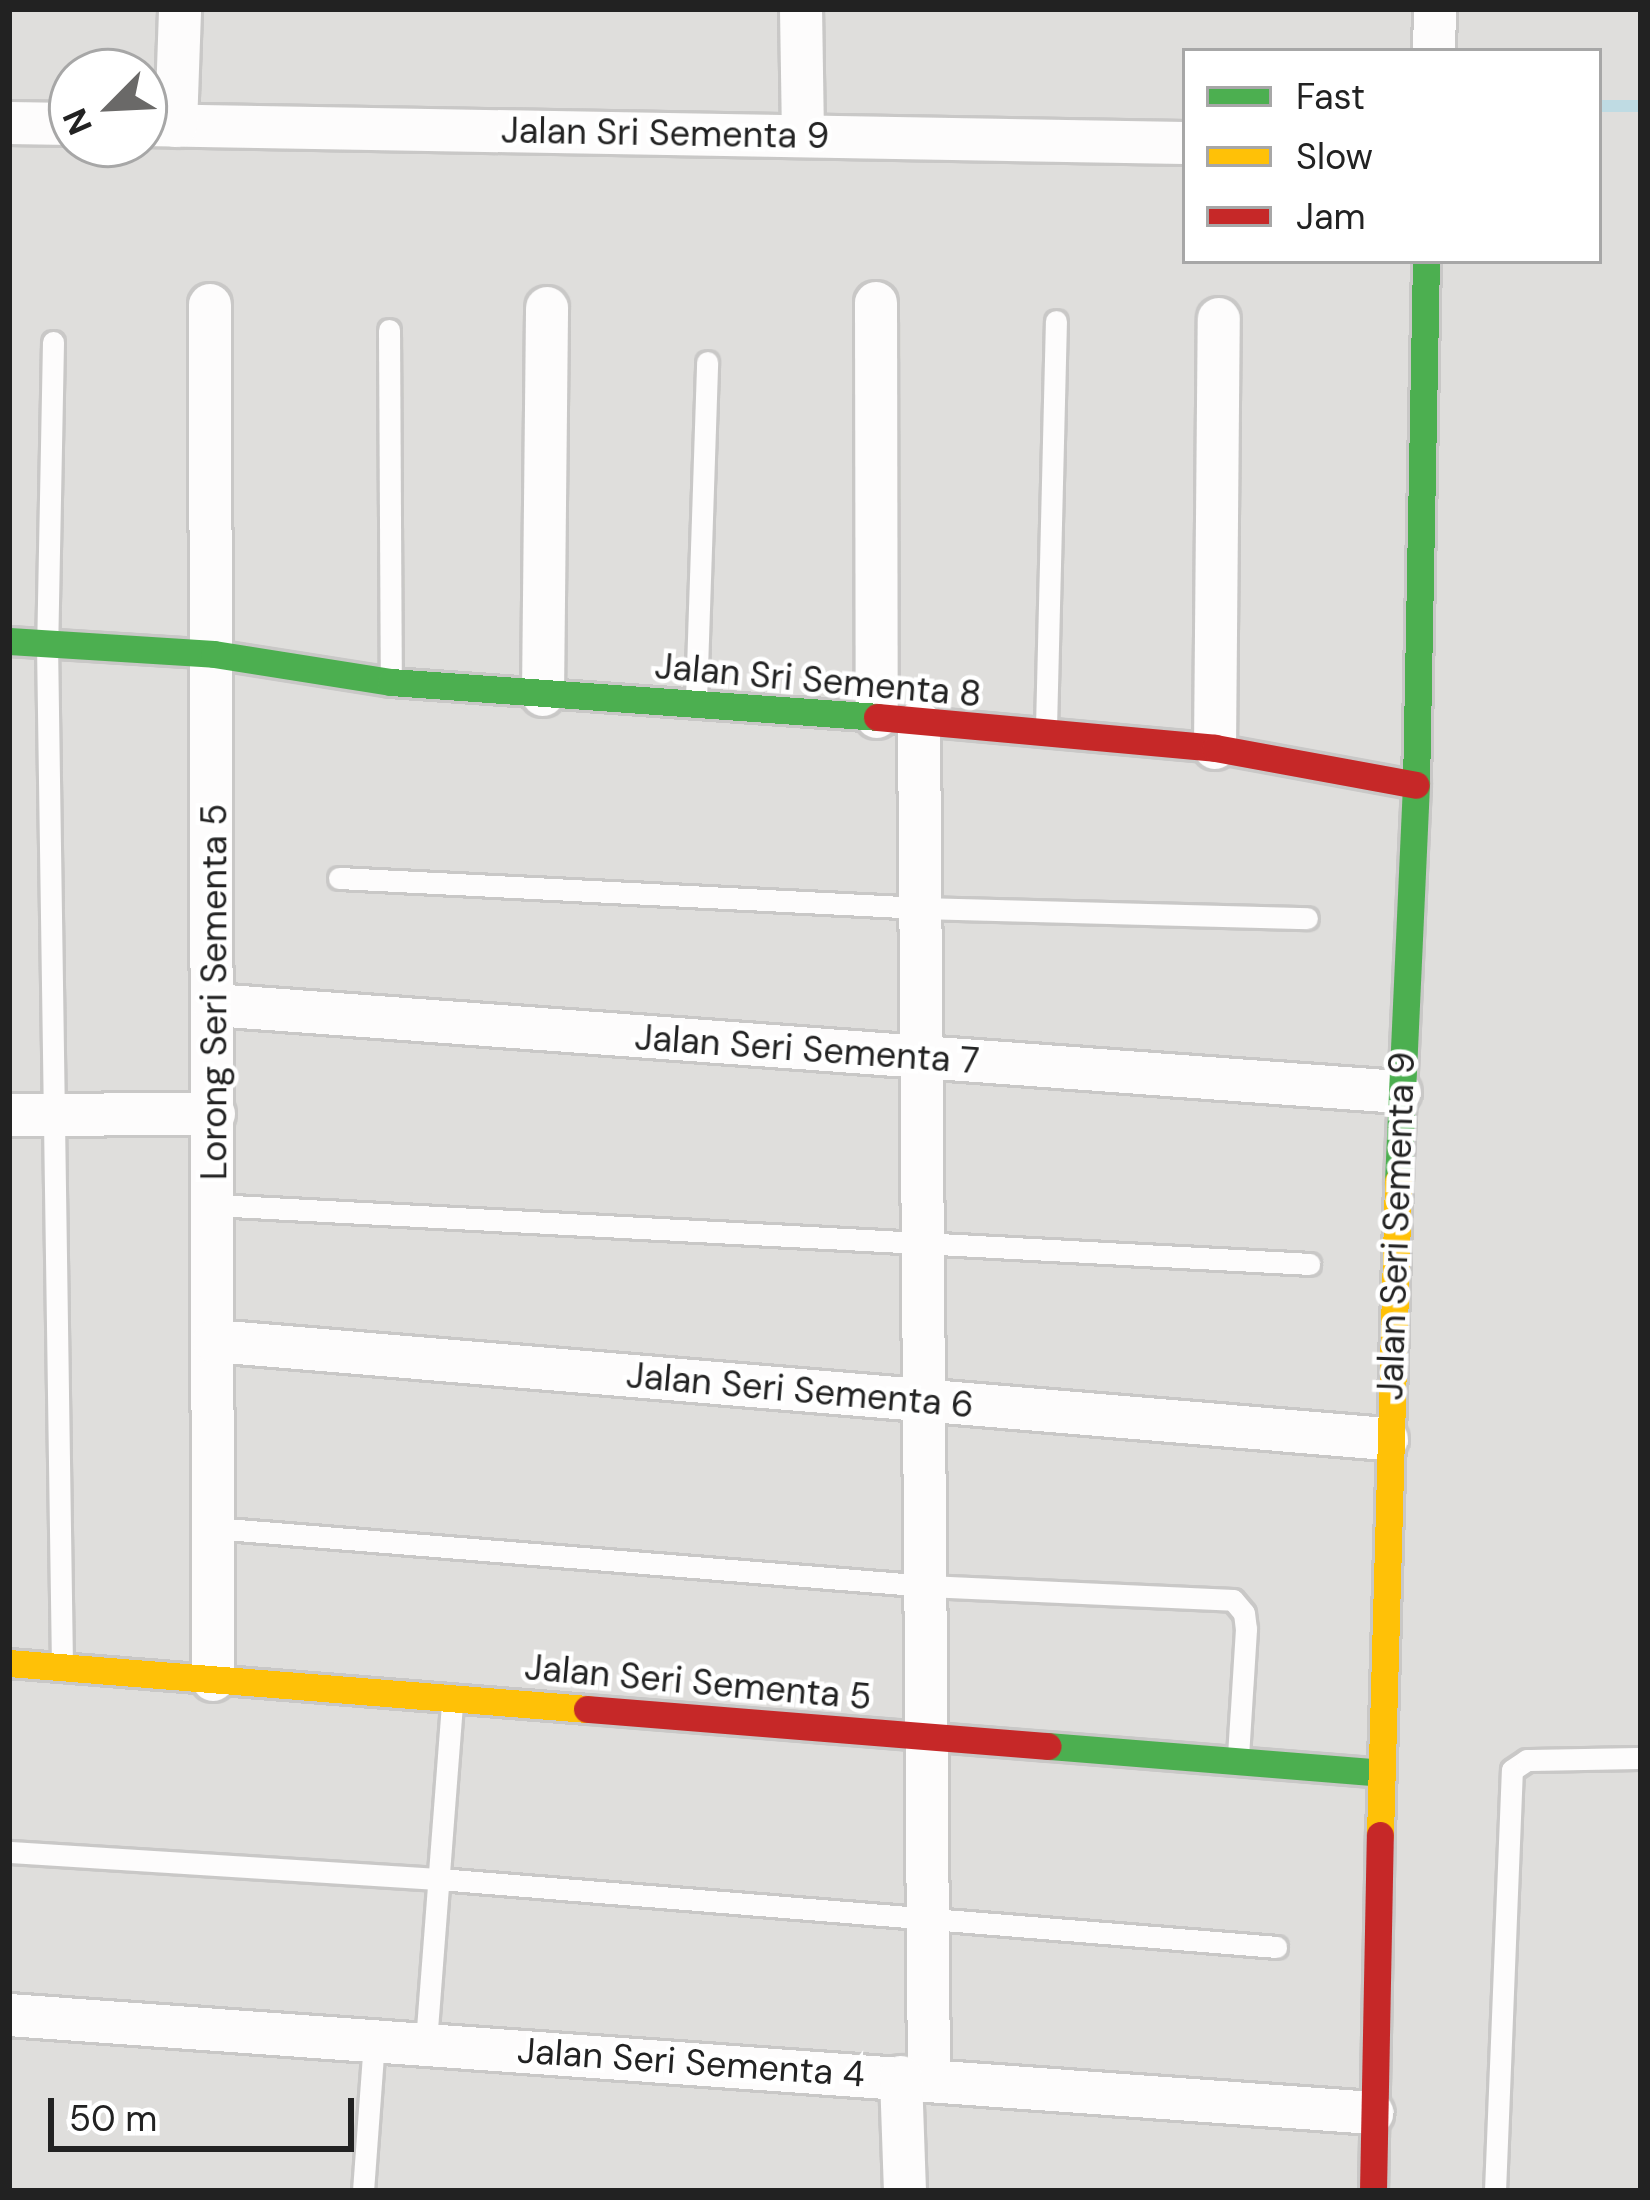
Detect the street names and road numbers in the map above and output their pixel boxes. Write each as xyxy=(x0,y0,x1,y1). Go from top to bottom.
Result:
street label: Jalan Sri Sementa 9 xyxy=(501,109,829,157)
street label: Jalan Sri Sementa 8 xyxy=(653,644,983,716)
street label: Lorong Seri Sementa 5 xyxy=(192,804,236,1180)
street label: Jalan Seri Sementa 7 xyxy=(633,1015,981,1083)
street label: Jalan Seri Sementa 9 xyxy=(1368,1051,1424,1401)
street label: Jalan Seri Sementa 6 xyxy=(624,1353,976,1427)
street label: Jalan Seri Sementa 5 xyxy=(523,1645,873,1719)
street label: Jalan Seri Sementa 4 xyxy=(516,2028,866,2096)

